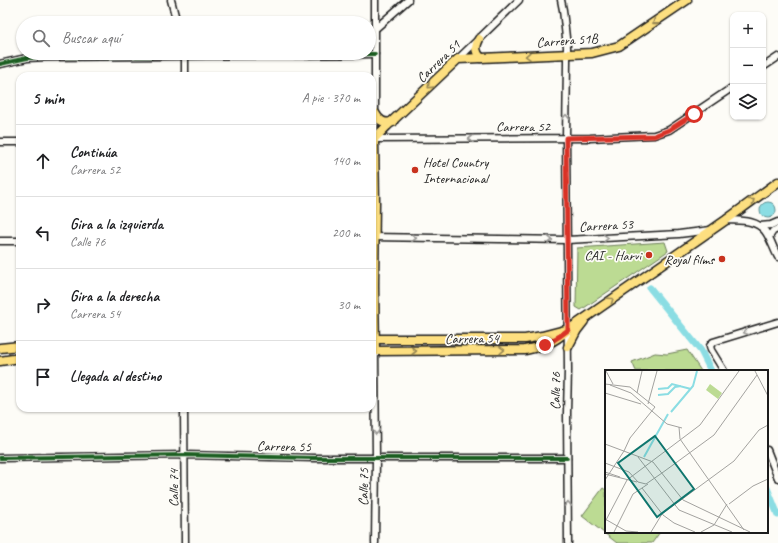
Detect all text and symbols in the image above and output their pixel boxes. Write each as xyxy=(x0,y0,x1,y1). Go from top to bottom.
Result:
map controls xyxy=(730,12,766,120)
button: + xyxy=(730,12,766,48)
search box xyxy=(16,16,376,60)
one-way arrow xyxy=(652,17,659,25)
icon: search xyxy=(30,27,52,49)
text: Buscar aquí xyxy=(62,29,121,48)
street label: Carrera 51B xyxy=(536,30,600,51)
street label: Carrera 51 xyxy=(413,36,464,86)
button: − xyxy=(730,48,766,84)
one-way arrow xyxy=(525,51,531,60)
one-way arrow xyxy=(427,81,435,89)
button: layers xyxy=(730,84,766,120)
text: 5 min xyxy=(32,88,64,109)
text: A pie · 370 m xyxy=(302,90,360,106)
route start xyxy=(685,105,703,123)
one-way arrow xyxy=(562,114,570,120)
street label: Carrera 52 xyxy=(496,118,552,135)
one-way arrow xyxy=(468,135,474,143)
text: Continúa xyxy=(70,143,117,162)
icon: ahead xyxy=(32,150,54,172)
text: 140 m xyxy=(332,153,360,169)
place label: Hotel Country Internacional xyxy=(423,154,490,187)
text: Carrera 52 xyxy=(70,162,120,178)
marker: Hotel Country Internacional xyxy=(410,165,420,175)
one-way arrow xyxy=(748,198,755,206)
text: Gira a la izquierda xyxy=(70,215,163,234)
street label: Carrera 53 xyxy=(579,216,635,235)
icon: left xyxy=(32,222,54,244)
text: 200 m xyxy=(332,225,360,241)
text: Calle 76 xyxy=(70,234,105,250)
one-way arrow xyxy=(411,234,417,242)
one-way arrow xyxy=(603,234,609,243)
one-way arrow xyxy=(547,236,553,244)
place label: CAI - Harvi xyxy=(584,247,643,264)
marker: CAI - Harvi xyxy=(644,250,654,260)
place label: Royal films xyxy=(664,251,715,268)
marker: Royal films xyxy=(717,254,727,264)
text: Gira a la derecha xyxy=(70,287,159,306)
icon: right xyxy=(32,294,54,316)
text: 30 m xyxy=(338,297,360,313)
one-way arrow xyxy=(607,297,614,304)
text: Carrera 54 xyxy=(70,306,120,322)
one-way arrow xyxy=(742,327,749,336)
street label: Carrera 54 xyxy=(445,329,501,347)
route end xyxy=(536,336,554,354)
one-way arrow xyxy=(499,346,505,354)
one-way arrow xyxy=(411,347,417,355)
icon: arrive xyxy=(32,366,54,388)
text: Llegada al destino xyxy=(70,367,161,386)
inset map xyxy=(605,370,768,533)
street label: Calle 76 xyxy=(547,371,564,410)
one-way arrow xyxy=(372,429,380,435)
street label: Carrera 55 xyxy=(257,438,312,455)
street label: Calle 74 xyxy=(165,467,182,507)
street label: Calle 75 xyxy=(355,467,372,506)
one-way arrow xyxy=(564,501,572,507)

